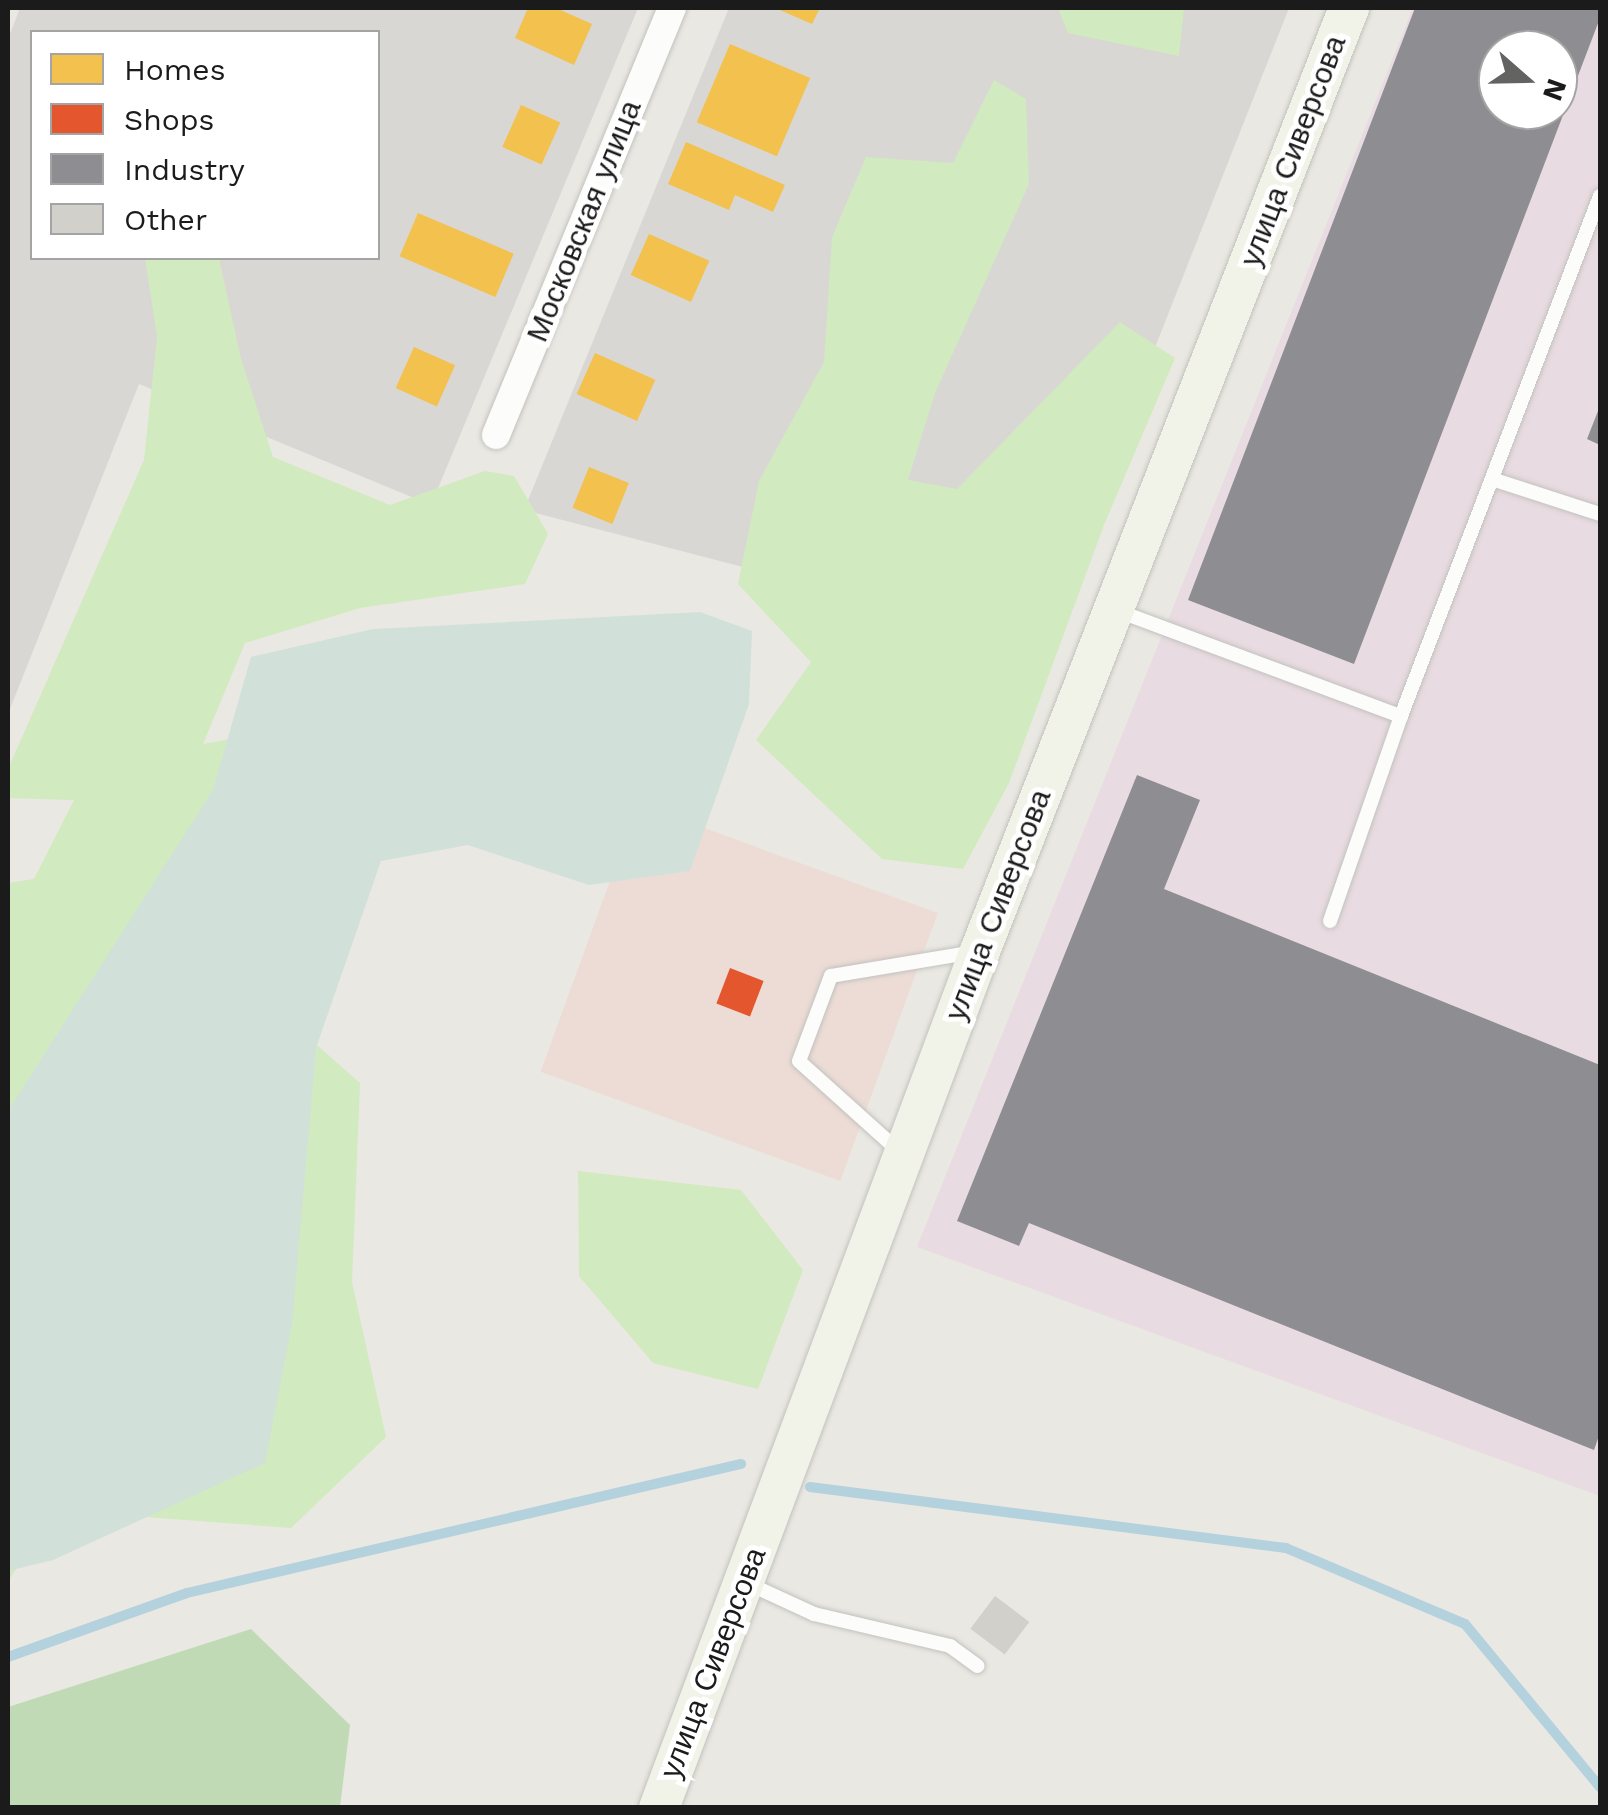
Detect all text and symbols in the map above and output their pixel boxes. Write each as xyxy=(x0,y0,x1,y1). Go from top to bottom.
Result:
legend xyxy=(30,30,380,260)
street label: улица Сиверсова xyxy=(1232,30,1354,272)
north arrow xyxy=(1478,30,1578,130)
text: Homes xyxy=(124,52,226,87)
text: N xyxy=(1536,74,1574,105)
street label: Московская улица xyxy=(519,95,649,347)
text: Shops xyxy=(124,102,214,137)
text: Industry xyxy=(124,152,245,187)
text: Other xyxy=(124,202,207,237)
street label: улица Сиверсова xyxy=(937,784,1059,1026)
street label: улица Сиверсова xyxy=(652,1542,774,1784)

